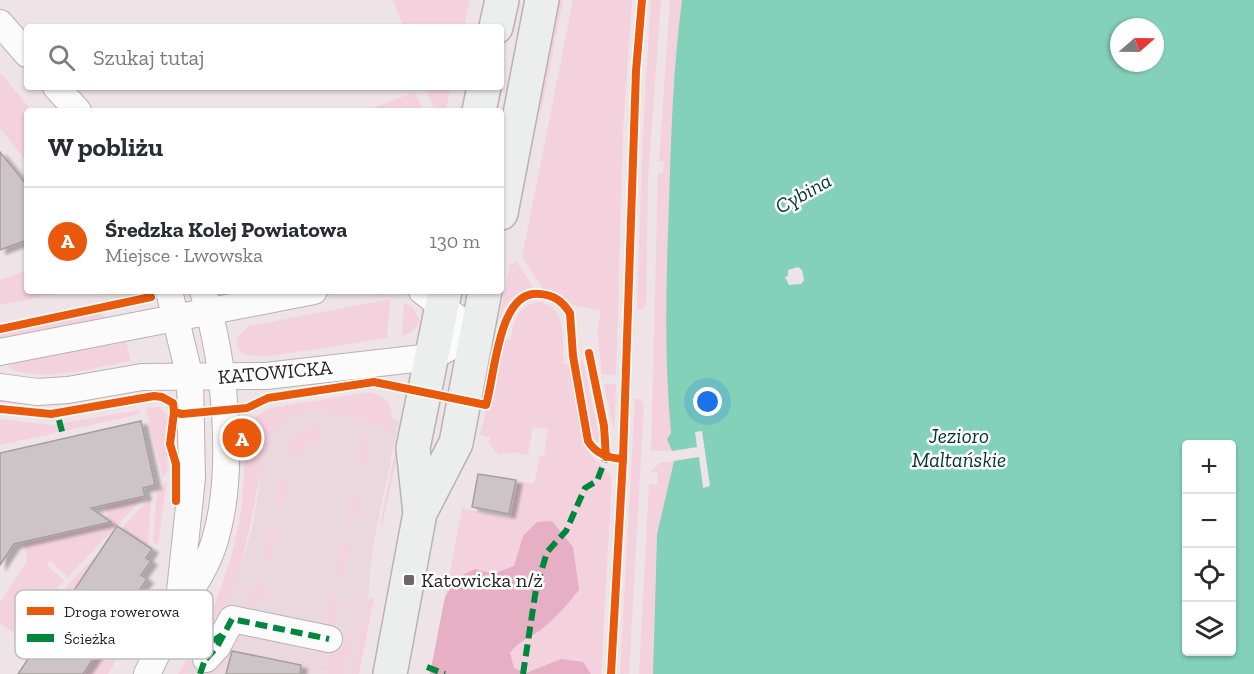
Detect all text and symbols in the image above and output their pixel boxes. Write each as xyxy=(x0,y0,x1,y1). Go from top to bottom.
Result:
north arrow xyxy=(1110,18,1164,72)
search box xyxy=(24,24,504,90)
icon: search xyxy=(45,41,78,74)
text: Szukaj tutaj xyxy=(93,44,205,71)
text: W pobliżu xyxy=(48,131,163,163)
water label: Cybina xyxy=(770,167,836,219)
text: Średzka Kolej Powiatowa xyxy=(105,216,347,243)
text: A xyxy=(61,229,74,253)
text: 130 m xyxy=(429,229,480,253)
text: Miejsce · Lwowska xyxy=(105,243,263,267)
street label: KATOWICKA xyxy=(217,355,334,389)
your location xyxy=(693,387,722,416)
pin: A xyxy=(222,416,262,460)
water label: Jezioro Maltańskie xyxy=(912,423,1006,472)
map controls xyxy=(1182,440,1236,656)
button: + xyxy=(1182,440,1236,494)
button: − xyxy=(1182,494,1236,548)
button: locate xyxy=(1182,548,1236,602)
place label: Katowicka n/ż xyxy=(421,568,543,592)
marker: Katowicka n/ż xyxy=(402,573,416,587)
legend xyxy=(15,590,213,659)
text: Droga rowerowa xyxy=(64,602,180,621)
button: layers xyxy=(1182,602,1236,656)
text: Ścieżka xyxy=(64,629,116,648)

